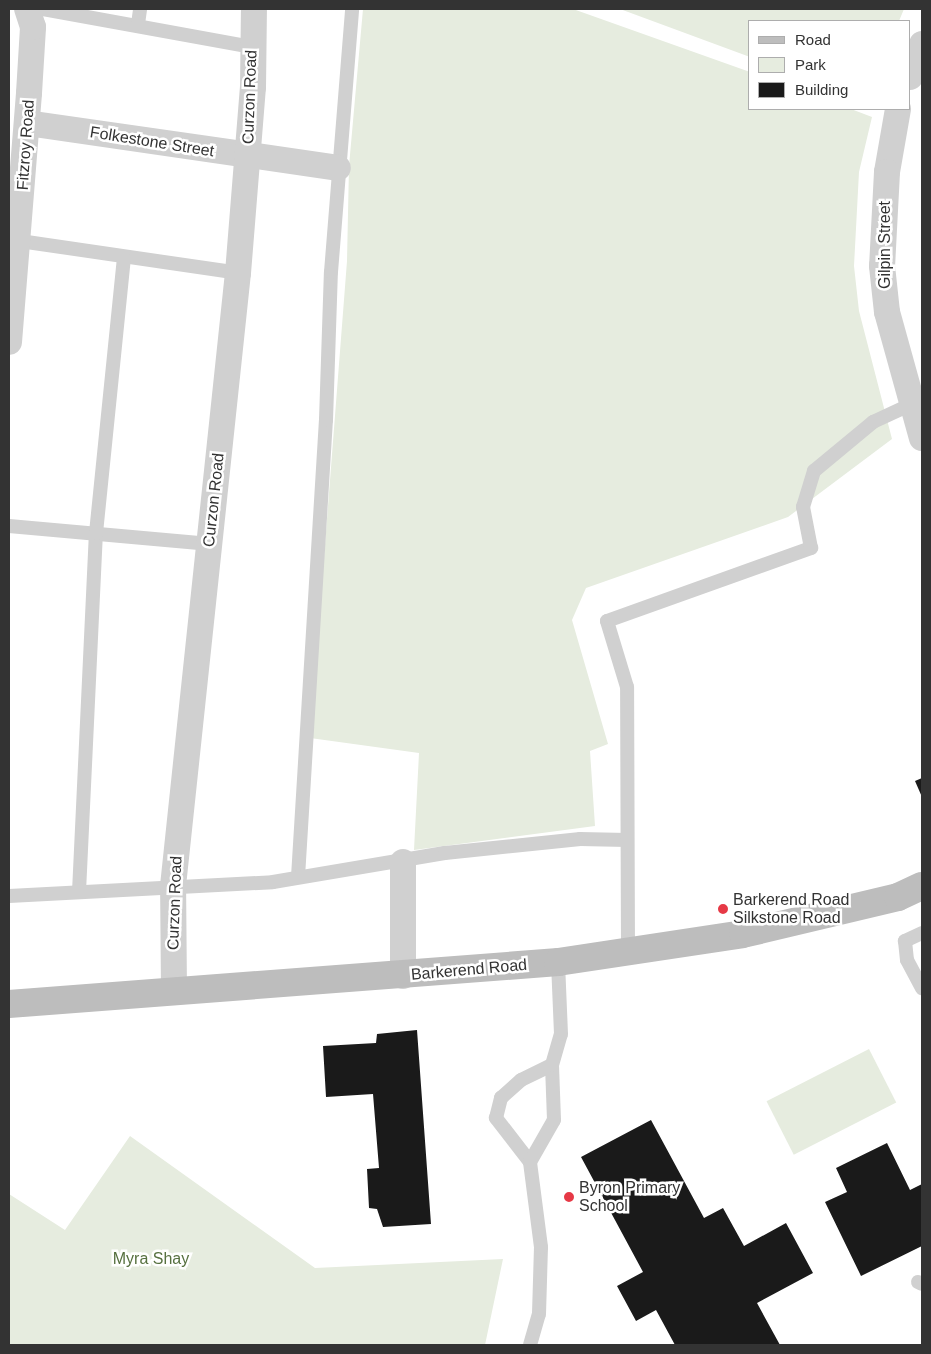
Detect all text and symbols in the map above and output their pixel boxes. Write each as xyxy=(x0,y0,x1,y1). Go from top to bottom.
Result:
legend xyxy=(748,20,911,110)
text: Road xyxy=(795,31,831,48)
street label: Curzon Road xyxy=(239,50,261,144)
text: Park xyxy=(795,56,826,73)
text: Building xyxy=(795,81,848,98)
street label: Fitzroy Road xyxy=(13,99,39,191)
street label: Folkestone Street xyxy=(89,123,215,161)
street label: Gilpin Street xyxy=(875,201,895,289)
street label: Curzon Road xyxy=(200,452,228,548)
street label: Curzon Road xyxy=(164,856,186,950)
place label: Barkerend Road Silkstone Road xyxy=(733,890,850,928)
marker: Barkerend Road Silkstone Road xyxy=(717,903,729,915)
street label: Barkerend Road xyxy=(410,955,528,985)
place label: Byron Primary School xyxy=(579,1178,680,1216)
marker: Byron Primary School xyxy=(563,1191,575,1203)
park label: Myra Shay xyxy=(113,1249,189,1269)

